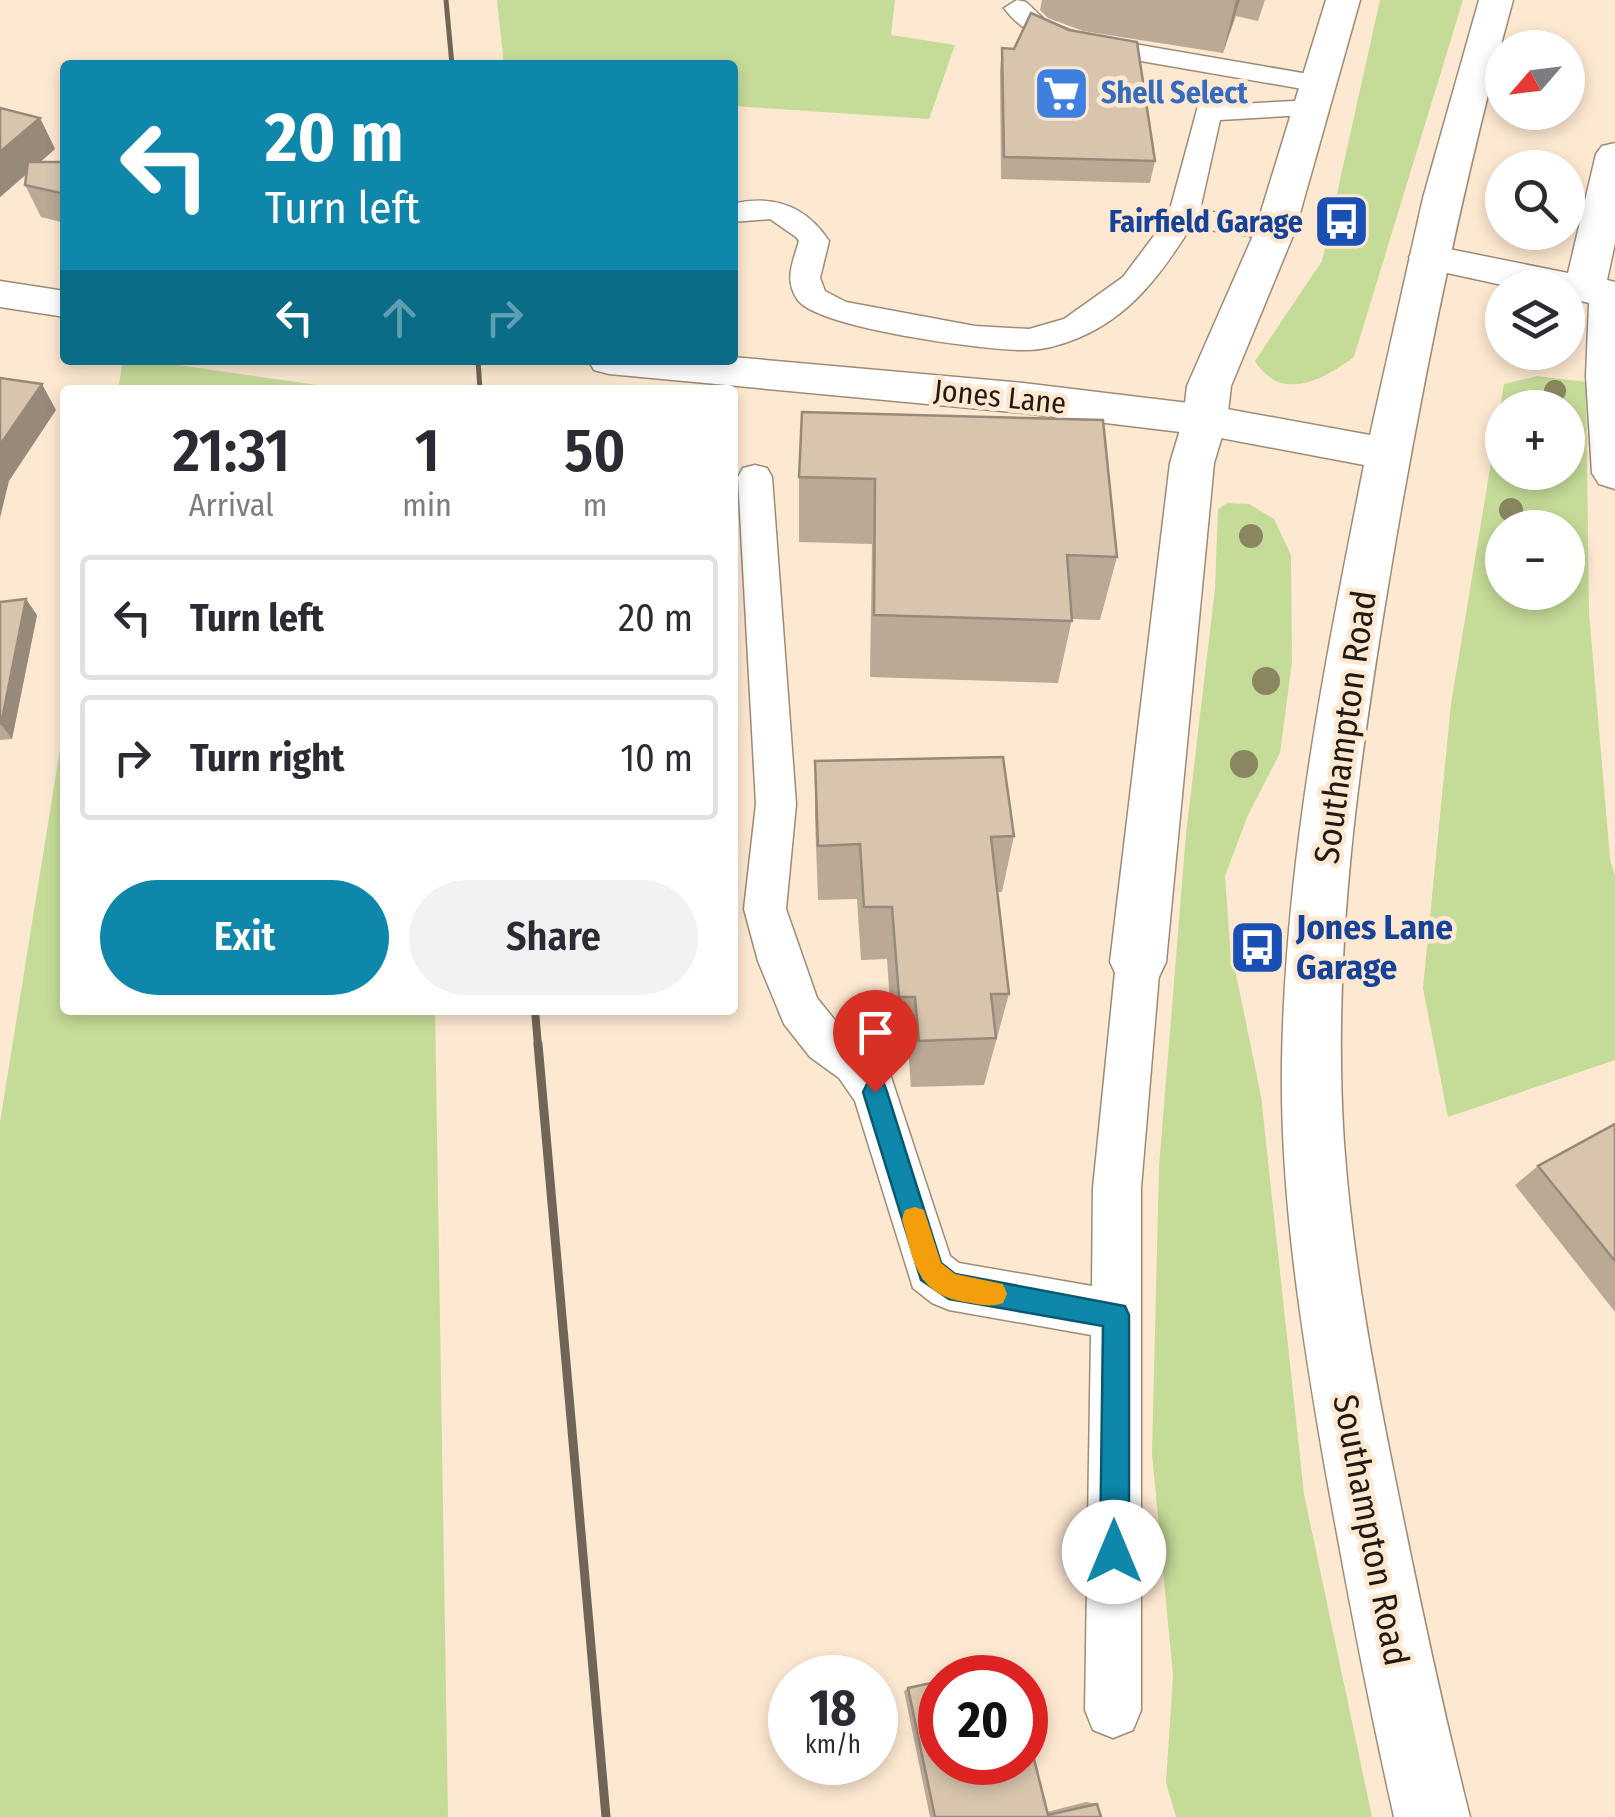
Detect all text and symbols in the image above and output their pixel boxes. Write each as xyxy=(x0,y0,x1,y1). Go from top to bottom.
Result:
north arrow xyxy=(1485,30,1585,130)
map controls xyxy=(1485,30,1585,610)
supermarket icon: Shell Select xyxy=(1032,63,1092,123)
place label: Shell Select xyxy=(1101,75,1248,111)
text: 20 m xyxy=(265,96,404,180)
icon: left xyxy=(100,100,230,230)
button: search xyxy=(1485,150,1585,250)
text: Turn left xyxy=(265,181,420,235)
bus stop icon: Fairfield Garage xyxy=(1312,192,1372,252)
place label: Fairfield Garage xyxy=(1109,204,1303,240)
button: layers xyxy=(1485,270,1585,370)
icon: left xyxy=(267,290,322,345)
icon: ahead xyxy=(372,290,427,345)
icon: right xyxy=(477,290,532,345)
street label: Jones Lane xyxy=(932,372,1068,422)
button: + xyxy=(1485,390,1585,490)
text: 21:31 xyxy=(172,415,290,487)
text: 1 xyxy=(415,415,440,487)
text: 50 xyxy=(564,415,626,487)
text: Arrival xyxy=(189,486,274,524)
text: min xyxy=(402,486,452,524)
text: m xyxy=(583,486,607,524)
button: − xyxy=(1485,510,1585,610)
street label: Southampton Road xyxy=(1305,588,1385,866)
icon: left xyxy=(105,590,160,645)
text: Turn left xyxy=(190,595,324,641)
text: 20 m xyxy=(618,595,693,641)
icon: right xyxy=(105,730,160,785)
text: Turn right xyxy=(190,735,344,781)
text: 10 m xyxy=(620,735,693,781)
button: Exit xyxy=(100,880,389,995)
button: Share xyxy=(409,880,698,995)
place label: Jones Lane Garage xyxy=(1295,906,1453,988)
bus stop icon: Jones Lane Garage xyxy=(1227,917,1287,977)
pin xyxy=(833,990,918,1093)
icon: arrive xyxy=(848,1005,903,1060)
street label: Southampton Road xyxy=(1324,1391,1418,1669)
position arrow xyxy=(1062,1500,1166,1604)
speed limit sign: 20 xyxy=(918,1655,1048,1785)
text: 18 xyxy=(809,1678,857,1738)
text: km/h xyxy=(805,1730,861,1760)

